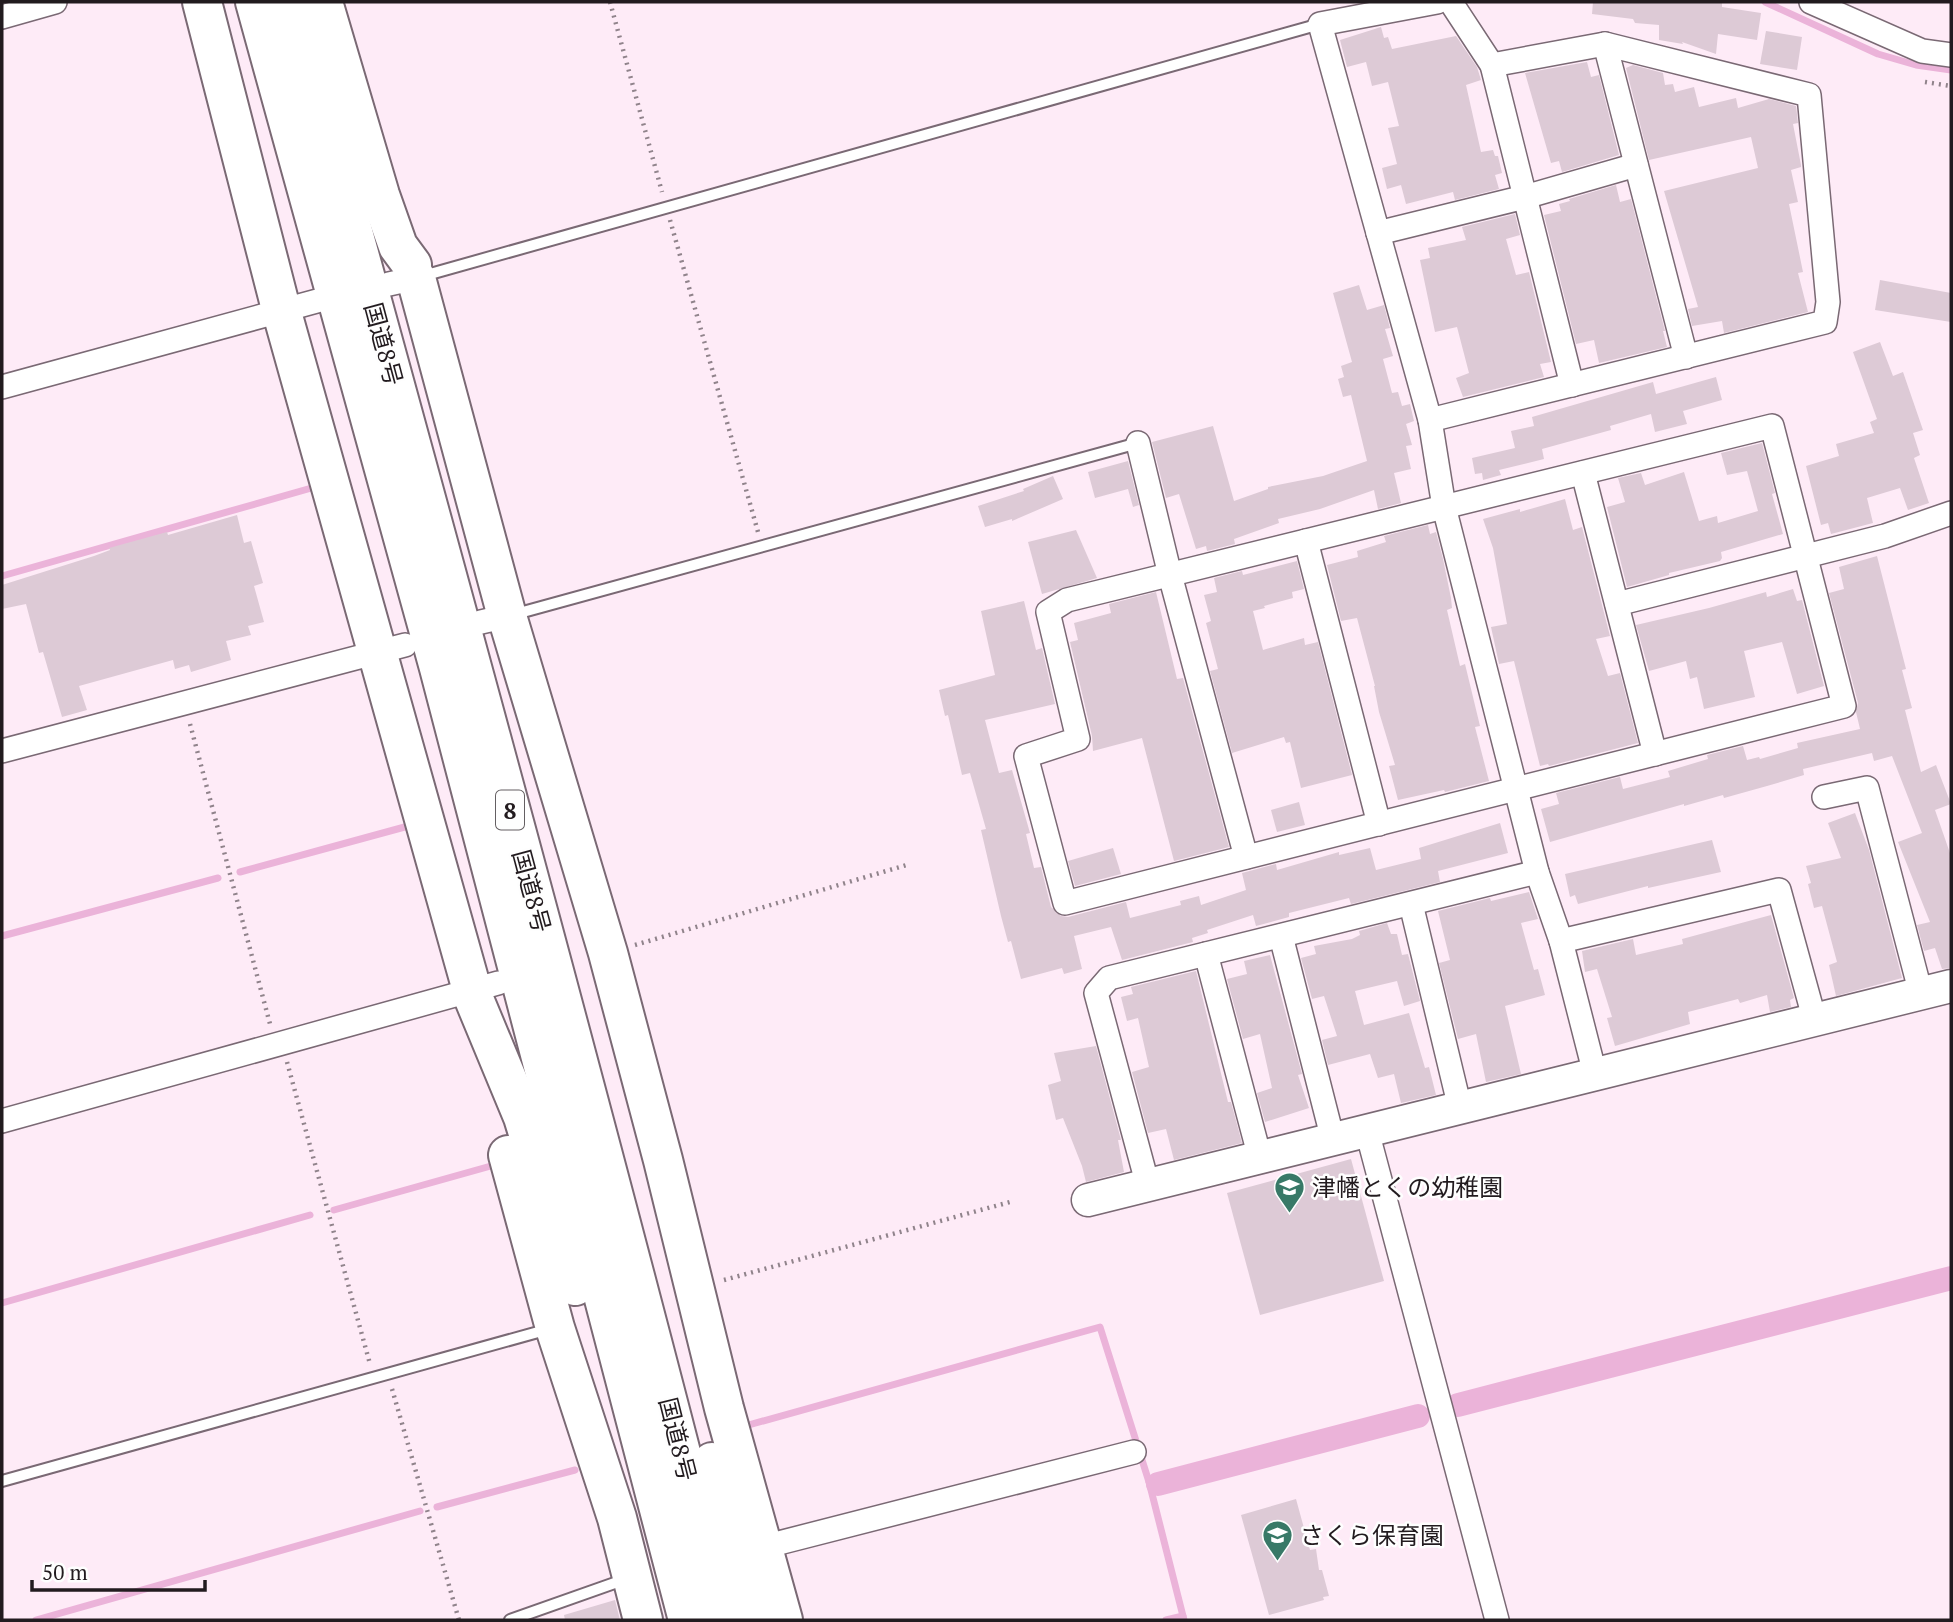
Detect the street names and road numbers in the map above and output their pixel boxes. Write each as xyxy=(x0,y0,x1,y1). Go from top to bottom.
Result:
street label: 国道8号 xyxy=(358,299,410,389)
road number: 8 xyxy=(496,790,524,830)
street label: 国道8号 xyxy=(506,846,558,936)
street label: 国道8号 xyxy=(652,1394,704,1484)

